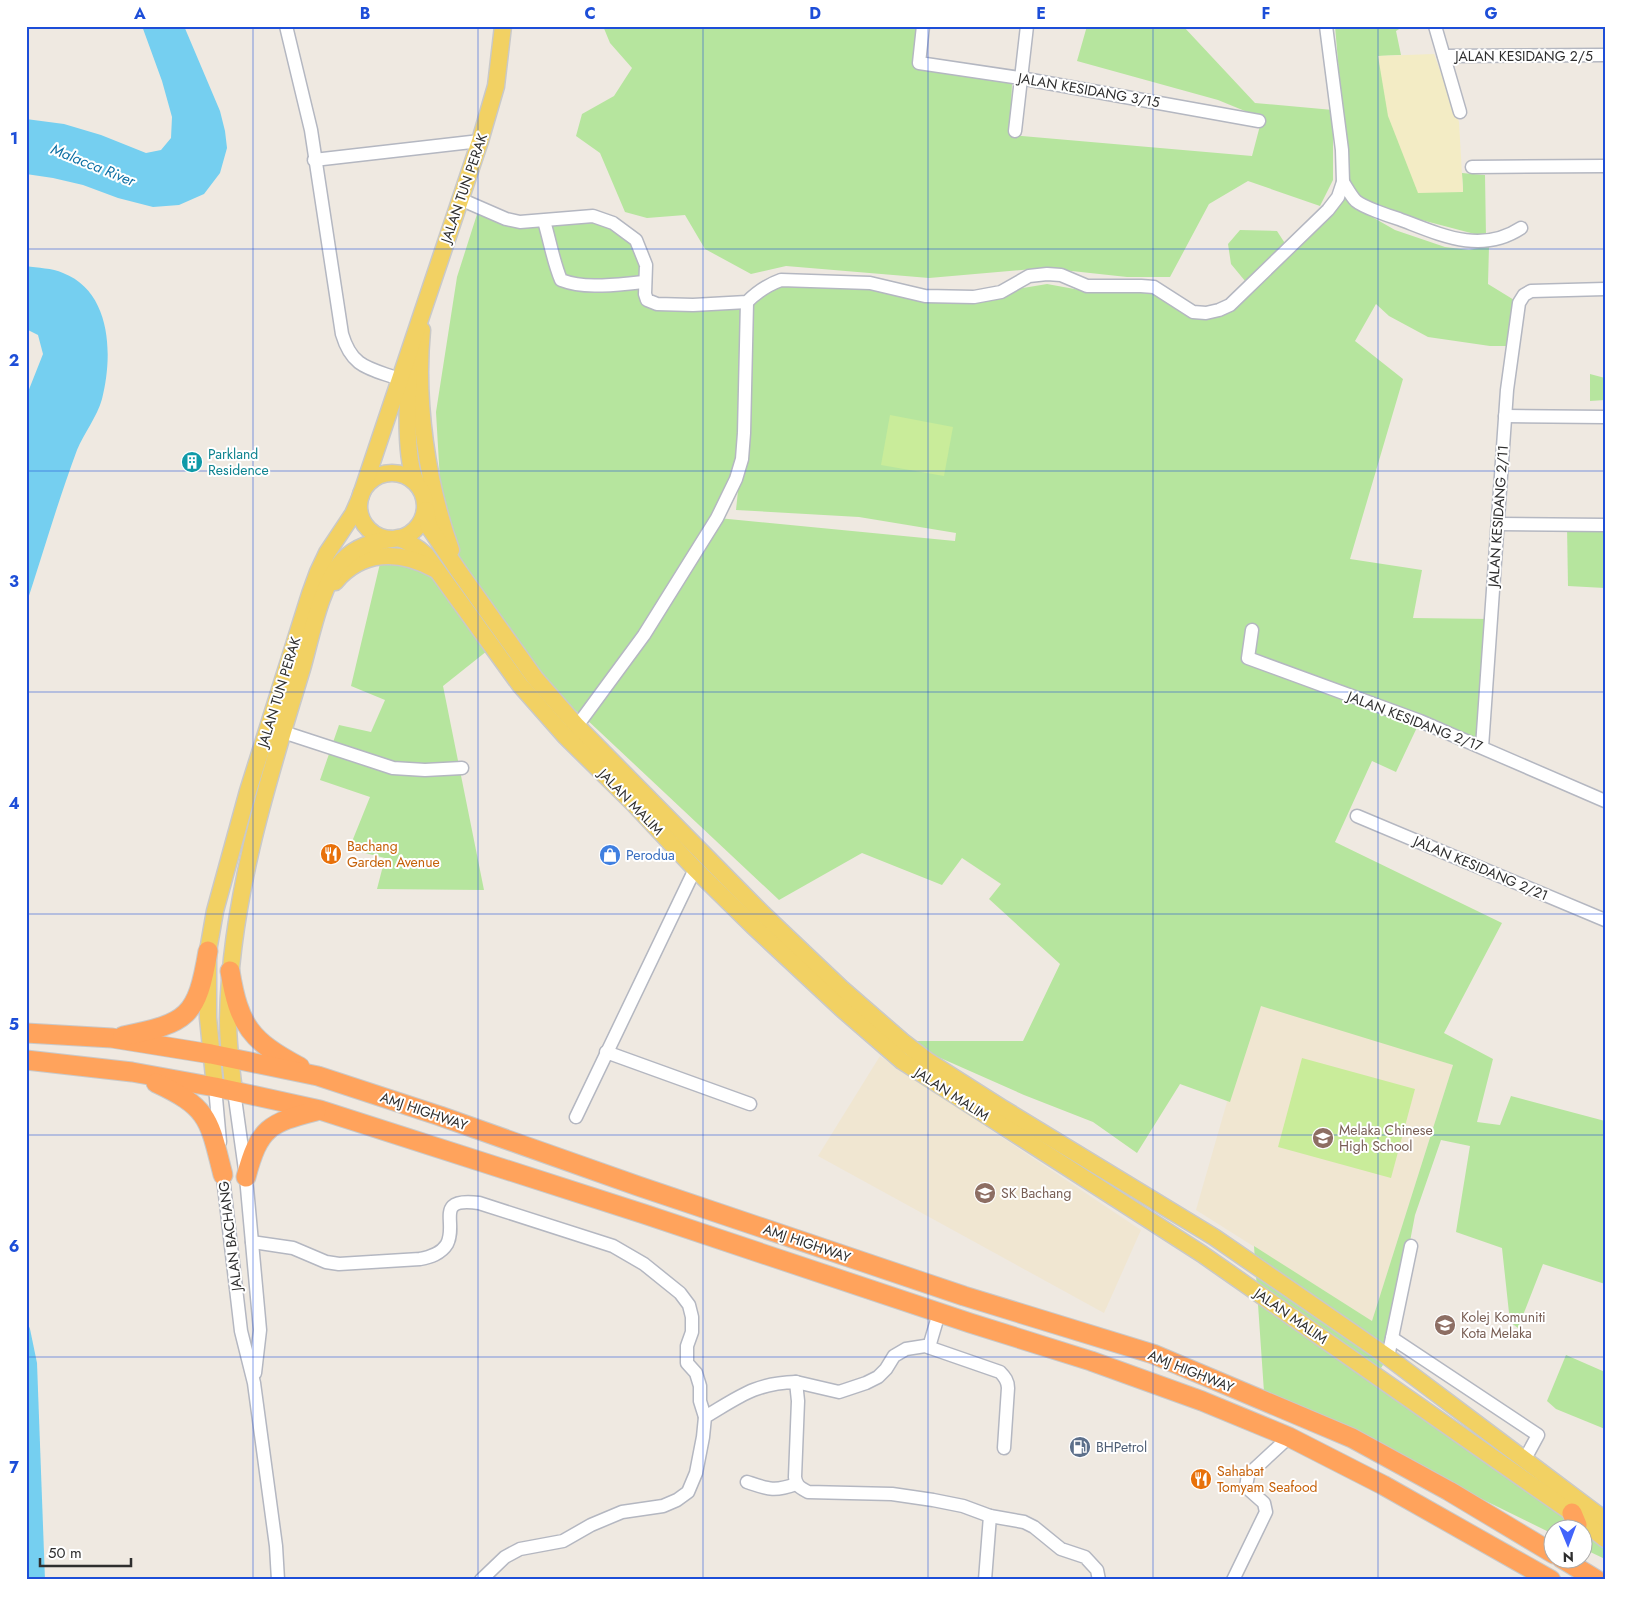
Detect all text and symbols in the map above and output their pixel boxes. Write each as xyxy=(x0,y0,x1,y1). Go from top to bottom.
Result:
text: A xyxy=(133,2,146,25)
text: B xyxy=(360,2,370,25)
text: C xyxy=(584,2,596,25)
text: D xyxy=(809,2,821,25)
text: E xyxy=(1036,2,1046,25)
text: F xyxy=(1262,2,1270,25)
text: G xyxy=(1484,2,1498,25)
street label: JALAN KESIDANG 2/5 xyxy=(1453,46,1593,66)
street label: JALAN KESIDANG 3/15 xyxy=(1015,67,1161,112)
text: 1 xyxy=(10,127,18,150)
street label: JALAN TUN PERAK xyxy=(435,131,492,247)
water label: Malacca River xyxy=(48,138,139,192)
text: 2 xyxy=(9,349,19,372)
place label: Parkland Residence xyxy=(208,444,269,480)
street label: JALAN KESIDANG 2/11 xyxy=(1483,444,1513,590)
building icon: Parkland Residence xyxy=(180,450,204,474)
text: 3 xyxy=(9,570,19,593)
street label: JALAN TUN PERAK xyxy=(252,634,305,751)
street label: JALAN KESIDANG 2/17 xyxy=(1343,685,1486,756)
street label: JALAN MALIM xyxy=(593,763,668,840)
text: 4 xyxy=(8,792,20,815)
street label: JALAN KESIDANG 2/21 xyxy=(1409,830,1551,905)
place label: Bachang Garden Avenue xyxy=(347,836,440,872)
restaurant icon: Bachang Garden Avenue xyxy=(319,842,343,866)
shop icon: Perodua xyxy=(598,843,622,867)
place label: Perodua xyxy=(626,845,675,865)
text: 5 xyxy=(9,1013,19,1036)
street label: JALAN MALIM xyxy=(909,1061,993,1126)
street label: AMJ HIGHWAY xyxy=(378,1087,470,1135)
place label: Melaka Chinese High School xyxy=(1339,1120,1433,1156)
school or university icon: Melaka Chinese High School xyxy=(1311,1126,1335,1150)
street label: JALAN BACHANG xyxy=(213,1180,247,1294)
school or university icon: SK Bachang xyxy=(973,1181,997,1205)
place label: SK Bachang xyxy=(1001,1183,1071,1203)
street label: AMJ HIGHWAY xyxy=(761,1219,853,1267)
text: 6 xyxy=(9,1235,19,1258)
street label: JALAN MALIM xyxy=(1249,1282,1332,1349)
place label: Kolej Komuniti Kota Melaka xyxy=(1461,1307,1546,1343)
school or university icon: Kolej Komuniti Kota Melaka xyxy=(1433,1313,1457,1337)
street label: AMJ HIGHWAY xyxy=(1145,1345,1237,1397)
fuel station icon: BHPetrol xyxy=(1068,1435,1092,1459)
place label: BHPetrol xyxy=(1096,1437,1147,1457)
text: 7 xyxy=(9,1456,19,1479)
place label: Sahabat Tomyam Seafood xyxy=(1217,1461,1318,1497)
restaurant icon: Sahabat Tomyam Seafood xyxy=(1189,1467,1213,1491)
north arrow xyxy=(1544,1518,1594,1568)
scale bar xyxy=(40,1536,131,1568)
text: 50 m xyxy=(48,1542,82,1564)
text: N xyxy=(1562,1547,1574,1567)

